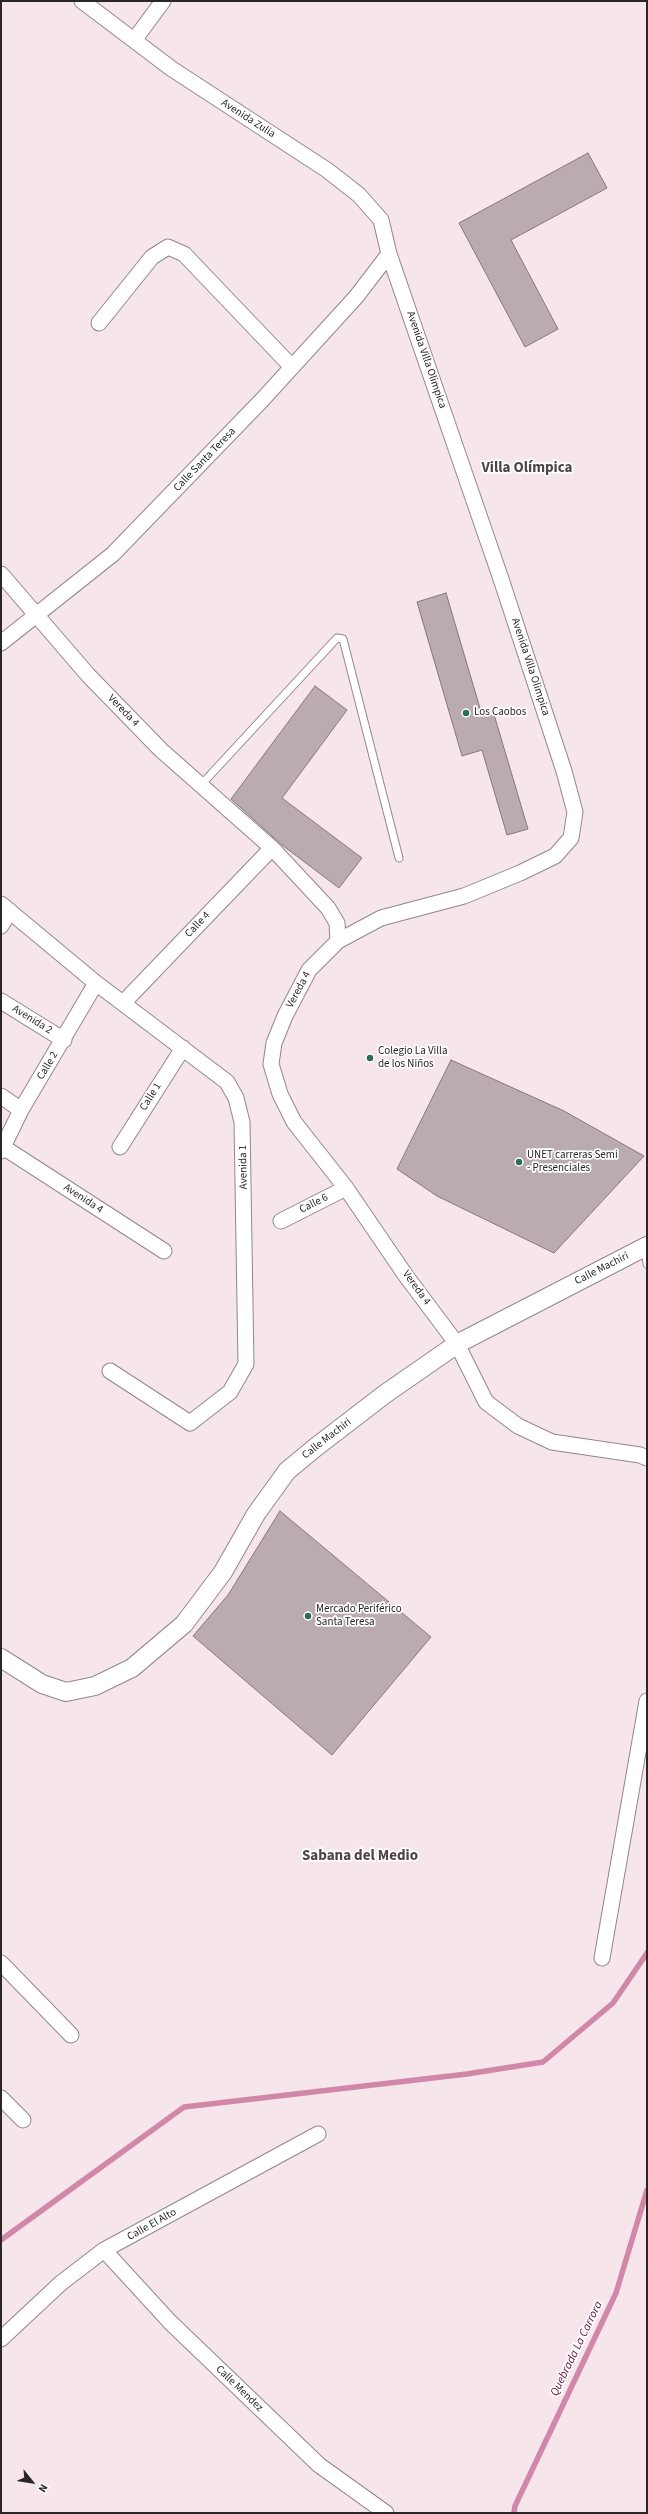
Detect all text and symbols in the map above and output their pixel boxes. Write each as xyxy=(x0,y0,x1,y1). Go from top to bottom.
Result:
street label: Avenida Zulia xyxy=(219,97,277,141)
street label: Avenida Villa Olimpica xyxy=(403,310,449,410)
street label: Calle Santa Teresa xyxy=(171,425,239,495)
district label: Villa Olímpica xyxy=(481,460,573,478)
street label: Avenida Villa Olimpica xyxy=(508,616,552,718)
street label: Vereda 4 xyxy=(105,692,141,730)
place label: Los Caobos xyxy=(474,706,526,720)
marker: Los Caobos xyxy=(461,708,471,718)
street label: Calle 4 xyxy=(183,909,213,941)
street label: Vereda 4 xyxy=(284,969,314,1011)
street label: Avenida 2 xyxy=(10,1003,54,1037)
place label: Colegio La Villa de los Niños xyxy=(378,1045,447,1071)
street label: Calle 2 xyxy=(34,1050,62,1082)
marker: Colegio La Villa de los Niños xyxy=(365,1053,375,1063)
street label: Calle 1 xyxy=(137,1081,165,1113)
street label: Avenida 1 xyxy=(237,1145,251,1189)
place label: UNET carreras Semi - Presenciales xyxy=(527,1149,618,1175)
marker: UNET carreras Semi - Presenciales xyxy=(514,1157,524,1167)
street label: Avenida 4 xyxy=(61,1181,105,1217)
street label: Calle 6 xyxy=(297,1191,331,1217)
street label: Calle Machiri xyxy=(573,1250,631,1288)
street label: Vereda 4 xyxy=(399,1268,433,1308)
street label: Calle Machiri xyxy=(300,1416,354,1462)
place label: Mercado Periférico Santa Teresa xyxy=(316,1603,402,1629)
marker: Mercado Periférico Santa Teresa xyxy=(303,1611,313,1621)
district label: Sabana del Medio xyxy=(302,1848,418,1866)
street label: Calle El Alto xyxy=(125,2206,179,2244)
water label: Quebrada La Carrora xyxy=(548,2299,606,2399)
street label: Calle Mendez xyxy=(213,2363,265,2415)
north arrow xyxy=(12,2462,52,2502)
text: N xyxy=(35,2481,51,2495)

